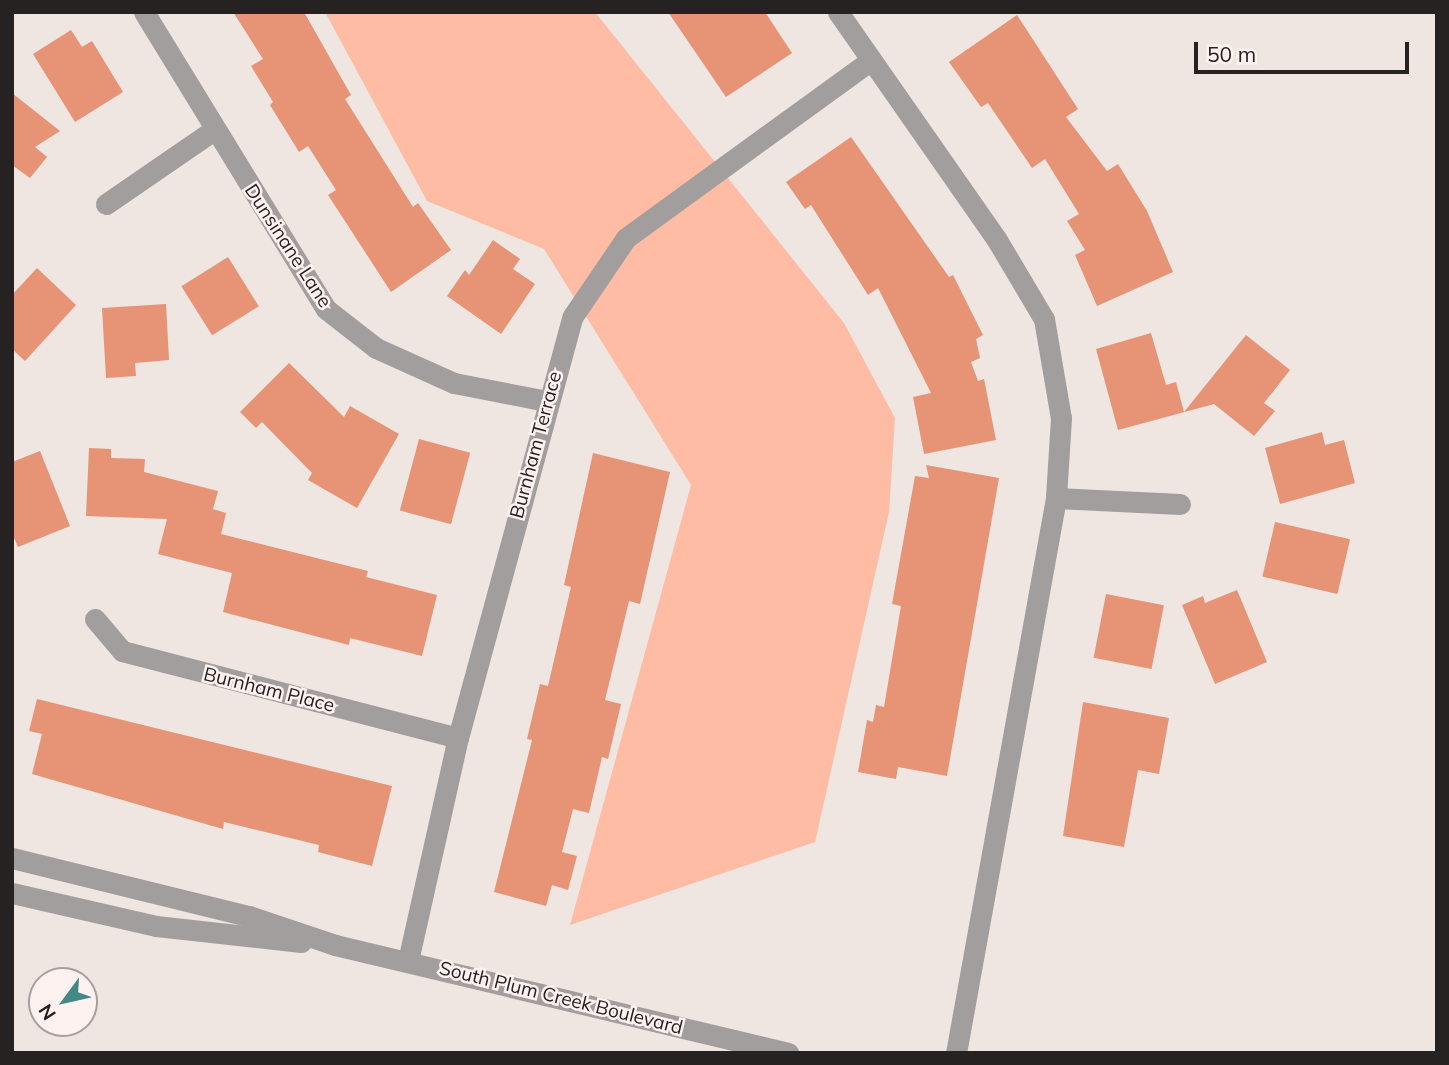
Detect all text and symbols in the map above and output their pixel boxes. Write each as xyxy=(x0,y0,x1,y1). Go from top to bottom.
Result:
scale bar xyxy=(1197,28,1412,72)
text: 50 m xyxy=(1207,41,1256,67)
street label: Dunsinane Lane xyxy=(240,180,336,312)
street label: Burnham Terrace xyxy=(505,369,567,521)
street label: Burnham Place xyxy=(201,663,337,717)
street label: South Plum Creek Boulevard xyxy=(437,957,685,1039)
north arrow xyxy=(28,967,98,1037)
text: N xyxy=(33,1000,61,1025)

